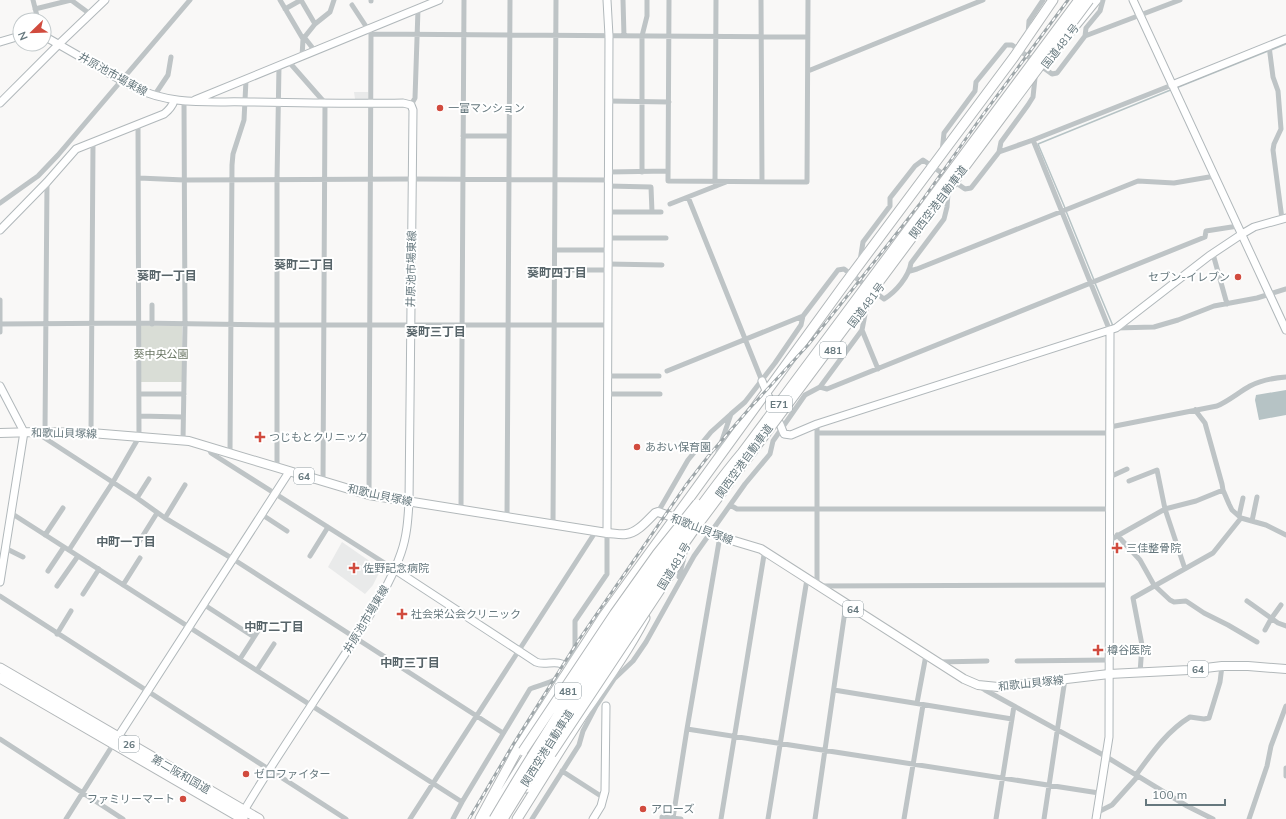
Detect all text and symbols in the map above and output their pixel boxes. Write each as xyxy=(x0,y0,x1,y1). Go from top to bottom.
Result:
north arrow xyxy=(12,12,52,52)
street label: 国道481号 xyxy=(1038,21,1082,71)
text: N xyxy=(15,29,31,42)
street label: 井原池市場東線 xyxy=(76,49,150,99)
place label: 一富マンション xyxy=(448,101,525,115)
marker: 一富マンション xyxy=(435,103,445,113)
street label: 関西空港自動車道 xyxy=(906,163,970,241)
street label: 井原池市場東線 xyxy=(403,230,419,308)
district label: 葵町二丁目 xyxy=(274,257,334,272)
district label: 葵町四丁目 xyxy=(527,265,587,280)
district label: 葵町一丁目 xyxy=(137,268,197,283)
place label: セブン-イレブン xyxy=(1148,270,1230,284)
marker: セブン-イレブン xyxy=(1233,272,1243,282)
street label: 国道481号 xyxy=(845,280,887,330)
district label: 葵町三丁目 xyxy=(406,324,466,339)
road number: 481 xyxy=(820,342,846,358)
park label: 葵中央公園 xyxy=(134,347,189,361)
road number: E71 xyxy=(766,396,792,412)
street label: 関西空港自動車道 xyxy=(712,421,776,501)
street label: 和歌山貝塚線 xyxy=(31,425,97,441)
place label: つじもとクリニック xyxy=(269,430,368,444)
marker: つじもとクリニック xyxy=(254,431,266,443)
place label: あおい保育園 xyxy=(645,440,711,454)
marker: あおい保育園 xyxy=(632,442,642,452)
road number: 64 xyxy=(294,468,314,484)
street label: 和歌山貝塚線 xyxy=(346,481,414,509)
street label: 和歌山貝塚線 xyxy=(669,511,735,547)
district label: 中町一丁目 xyxy=(96,534,156,549)
street label: 国道481号 xyxy=(654,540,694,592)
place label: 三佳整骨院 xyxy=(1126,541,1181,555)
marker: 三佳整骨院 xyxy=(1111,542,1123,554)
place label: 佐野記念病院 xyxy=(363,561,429,575)
marker: 佐野記念病院 xyxy=(348,562,360,574)
street label: 井原池市場東線 xyxy=(340,582,392,656)
road number: 64 xyxy=(843,601,863,617)
place label: 社会栄公会クリニック xyxy=(411,607,521,621)
marker: 社会栄公会クリニック xyxy=(396,608,408,620)
district label: 中町二丁目 xyxy=(244,619,304,634)
place label: 樽谷医院 xyxy=(1107,643,1151,657)
marker: 樽谷医院 xyxy=(1092,644,1104,656)
district label: 中町三丁目 xyxy=(380,655,440,670)
road number: 64 xyxy=(1188,661,1208,677)
street label: 和歌山貝塚線 xyxy=(997,673,1065,693)
road number: 481 xyxy=(555,683,581,699)
street label: 関西空港自動車道 xyxy=(518,707,576,789)
road number: 26 xyxy=(119,736,139,752)
street label: 第二阪和国道 xyxy=(149,751,213,797)
place label: ゼロファイター xyxy=(254,767,331,781)
marker: ゼロファイター xyxy=(241,769,251,779)
scale bar xyxy=(1146,781,1225,807)
text: 100 m xyxy=(1152,787,1187,802)
place label: ファミリーマート xyxy=(87,792,175,806)
marker: ファミリーマート xyxy=(178,794,188,804)
place label: アローズ xyxy=(651,802,694,816)
marker: アローズ xyxy=(638,804,648,814)

